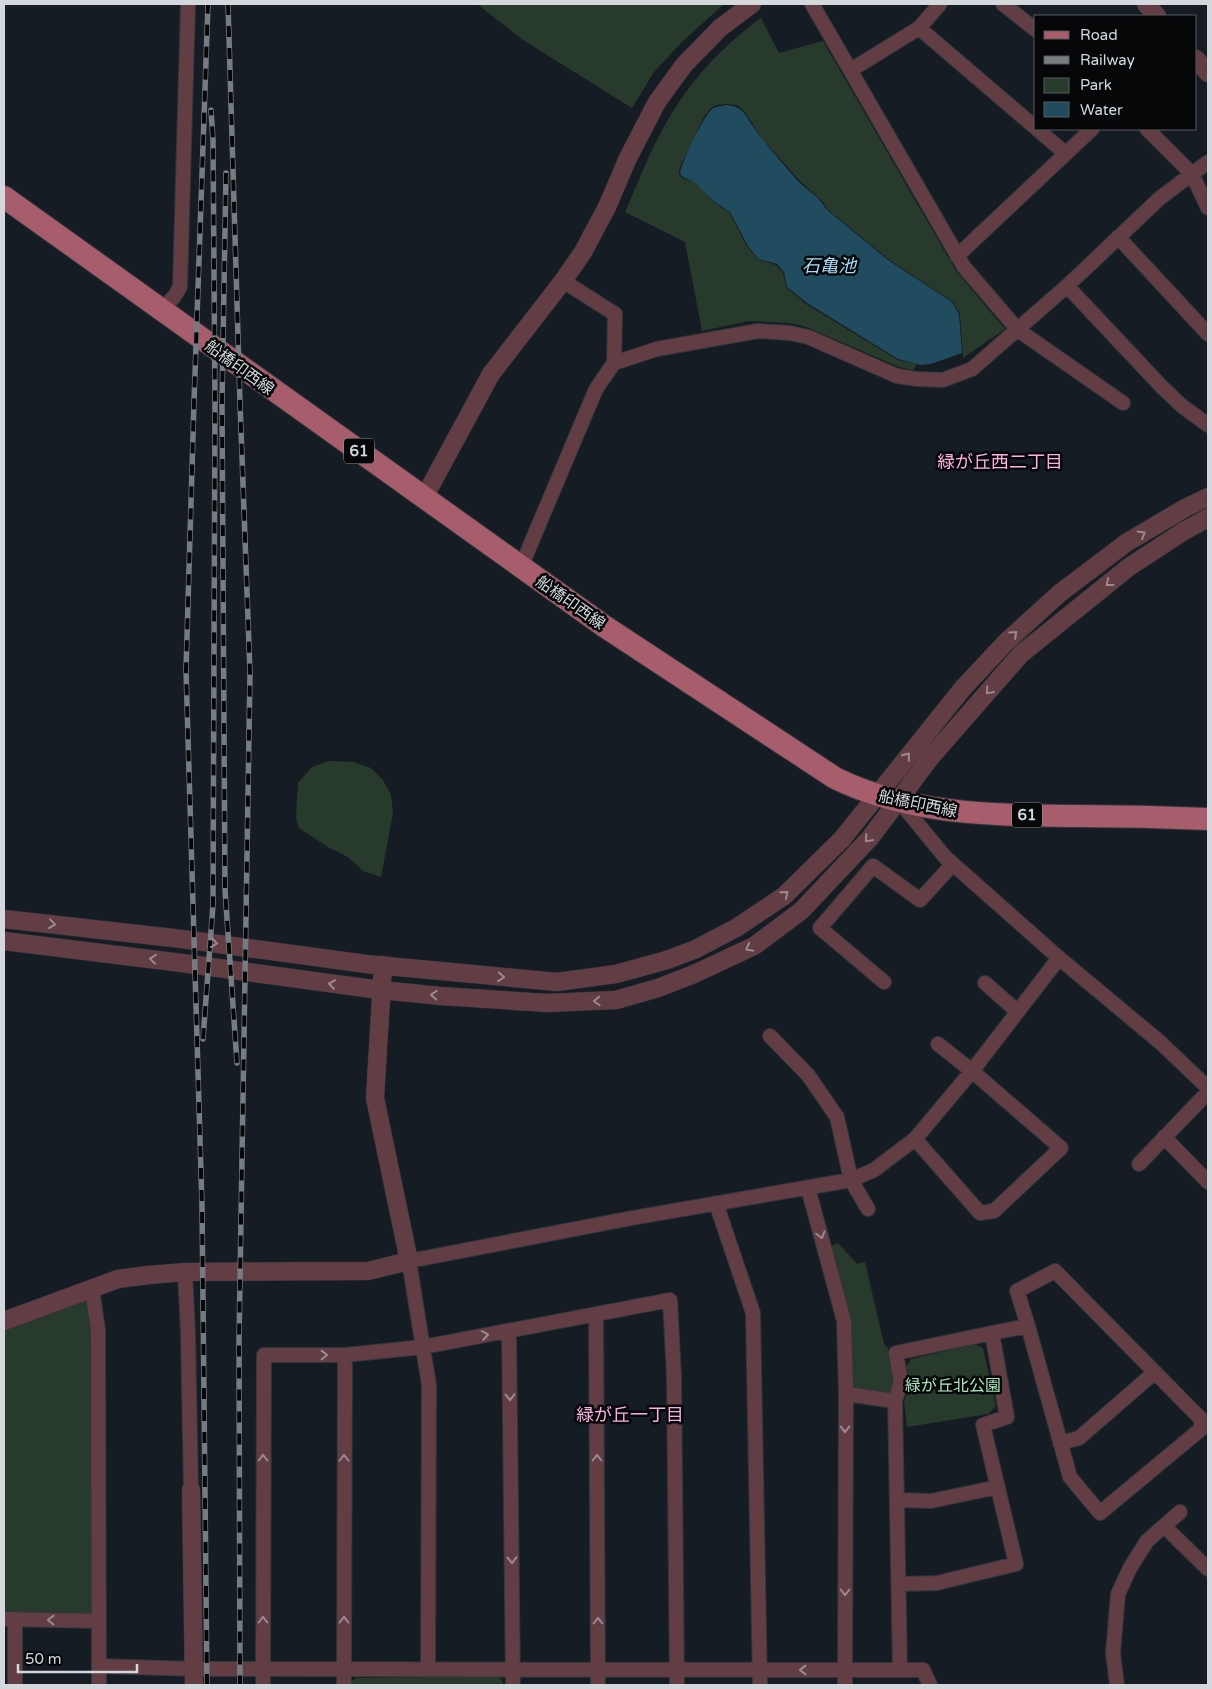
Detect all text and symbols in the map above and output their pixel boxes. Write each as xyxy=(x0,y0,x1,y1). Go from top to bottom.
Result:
legend xyxy=(1034,15,1197,130)
text: Road xyxy=(1080,26,1118,44)
text: Railway xyxy=(1080,51,1135,69)
text: Park xyxy=(1080,76,1112,94)
text: Water xyxy=(1080,101,1123,119)
water label: 石亀池 xyxy=(802,255,858,277)
street label: 船橋印西線 xyxy=(201,336,278,399)
road number: 61 xyxy=(344,438,374,464)
district label: 緑が丘西二丁目 xyxy=(937,451,1063,473)
one-way arrow xyxy=(1136,531,1145,541)
street label: 船橋印西線 xyxy=(532,572,609,634)
one-way arrow xyxy=(1106,577,1115,585)
one-way arrow xyxy=(1008,631,1017,640)
one-way arrow xyxy=(986,685,995,694)
one-way arrow xyxy=(902,753,910,762)
street label: 船橋印西線 xyxy=(877,786,959,822)
road number: 61 xyxy=(1012,802,1042,828)
one-way arrow xyxy=(865,833,874,842)
one-way arrow xyxy=(779,892,788,900)
one-way arrow xyxy=(48,918,56,929)
one-way arrow xyxy=(209,938,218,948)
one-way arrow xyxy=(745,942,754,952)
one-way arrow xyxy=(149,954,157,965)
one-way arrow xyxy=(497,971,505,982)
one-way arrow xyxy=(327,979,335,990)
one-way arrow xyxy=(430,990,438,1001)
one-way arrow xyxy=(592,995,600,1006)
one-way arrow xyxy=(815,1230,825,1238)
one-way arrow xyxy=(481,1331,490,1341)
one-way arrow xyxy=(320,1350,328,1360)
park label: 緑が丘北公園 xyxy=(905,1376,1001,1396)
one-way arrow xyxy=(505,1394,515,1402)
district label: 緑が丘一丁目 xyxy=(576,1404,684,1426)
one-way arrow xyxy=(840,1426,851,1434)
one-way arrow xyxy=(258,1453,268,1461)
one-way arrow xyxy=(339,1454,350,1462)
one-way arrow xyxy=(592,1454,602,1462)
one-way arrow xyxy=(507,1556,517,1564)
one-way arrow xyxy=(840,1588,850,1596)
one-way arrow xyxy=(47,1615,55,1625)
one-way arrow xyxy=(258,1616,268,1624)
one-way arrow xyxy=(339,1616,349,1624)
one-way arrow xyxy=(593,1616,603,1624)
scale bar xyxy=(18,1642,136,1674)
text: 50 m xyxy=(25,1650,62,1668)
one-way arrow xyxy=(799,1665,806,1675)

